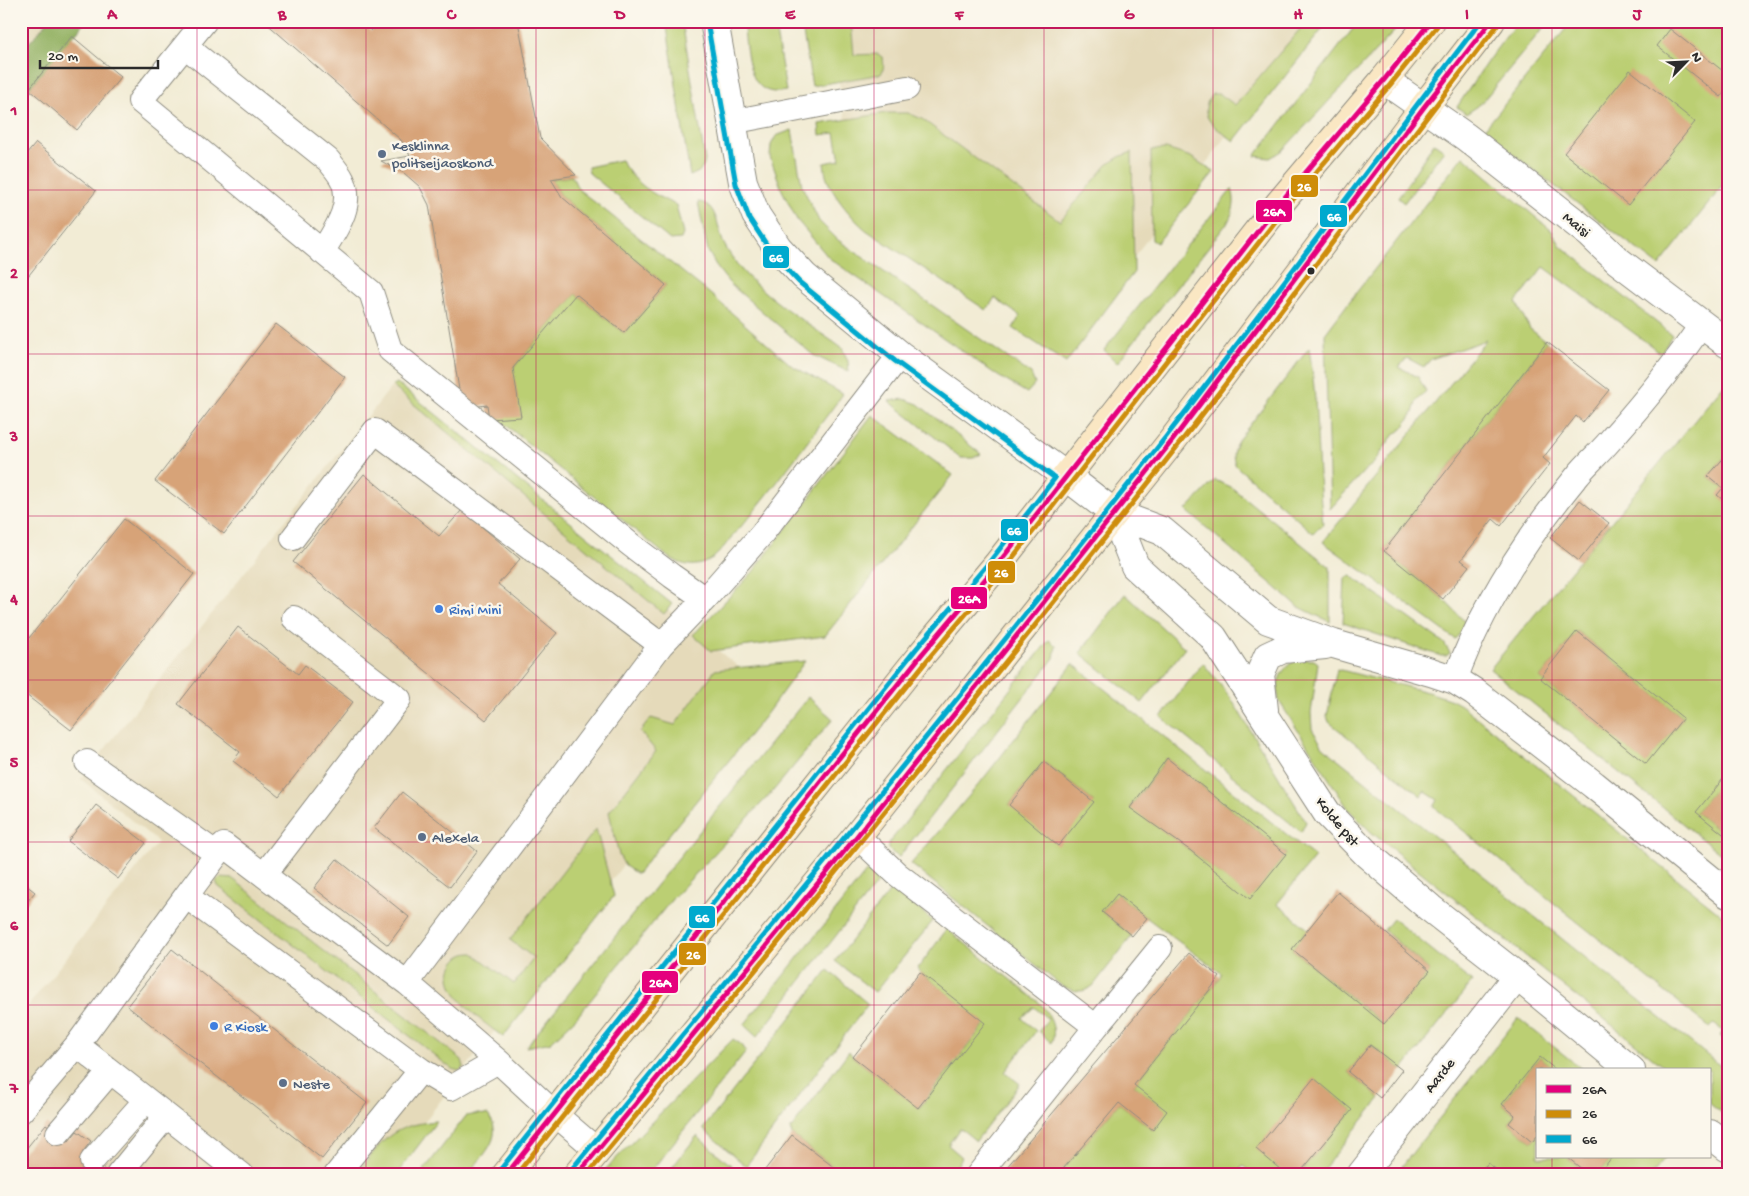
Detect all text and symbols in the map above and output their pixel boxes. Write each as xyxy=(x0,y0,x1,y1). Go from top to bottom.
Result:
text: A xyxy=(106,7,118,26)
text: B xyxy=(277,7,287,26)
text: C xyxy=(446,7,457,26)
text: D xyxy=(613,7,626,26)
text: E xyxy=(785,7,796,26)
text: F xyxy=(954,7,965,26)
text: G xyxy=(1124,7,1135,26)
text: H xyxy=(1293,7,1303,26)
text: I xyxy=(1465,7,1469,26)
text: J xyxy=(1632,7,1643,26)
scale bar xyxy=(40,38,158,70)
north arrow xyxy=(1662,38,1712,88)
text: 20 m xyxy=(48,48,78,66)
text: N xyxy=(1686,50,1705,65)
text: 1 xyxy=(10,103,17,122)
place label: Kesklinna politseijaoskond xyxy=(391,138,494,173)
marker: Kesklinna politseijaoskond xyxy=(376,148,388,160)
line badge: 26 xyxy=(1290,174,1319,198)
text: 26 xyxy=(1297,180,1312,197)
line badge: 26A xyxy=(1255,199,1293,223)
line badge: 66 xyxy=(1319,204,1348,228)
text: 26A xyxy=(1263,205,1287,222)
street label: Maisi xyxy=(1558,209,1593,242)
text: 66 xyxy=(1327,210,1342,227)
line badge: 66 xyxy=(762,245,790,269)
text: 66 xyxy=(769,251,784,268)
text: 2 xyxy=(10,266,18,285)
unlabelled marker xyxy=(1306,266,1316,276)
text: 3 xyxy=(9,429,18,448)
line badge: 66 xyxy=(1000,518,1029,542)
text: 66 xyxy=(1007,524,1022,541)
line badge: 26 xyxy=(987,560,1016,584)
text: 26 xyxy=(994,566,1009,583)
line badge: 26A xyxy=(950,586,988,610)
text: 4 xyxy=(9,592,18,611)
text: 26A xyxy=(958,592,982,609)
place label: Rimi Mini xyxy=(449,602,502,620)
marker: Rimi Mini xyxy=(433,603,445,615)
text: 5 xyxy=(10,755,19,774)
street label: Kolde pst xyxy=(1311,794,1363,852)
place label: Alexela xyxy=(432,830,480,848)
marker: Alexela xyxy=(416,831,428,843)
line badge: 66 xyxy=(688,905,716,929)
text: 66 xyxy=(695,911,710,928)
text: 6 xyxy=(10,918,19,937)
line badge: 26 xyxy=(678,942,707,966)
text: 26 xyxy=(686,948,701,965)
line badge: 26A xyxy=(641,970,679,994)
text: 26A xyxy=(649,976,673,993)
place label: R Kiosk xyxy=(224,1019,268,1037)
marker: R Kiosk xyxy=(208,1020,220,1032)
street label: Aarde xyxy=(1421,1055,1460,1097)
legend xyxy=(1536,1068,1712,1158)
place label: Neste xyxy=(293,1076,330,1094)
marker: Neste xyxy=(277,1077,289,1089)
text: 7 xyxy=(9,1081,19,1100)
text: 26A xyxy=(1582,1082,1607,1100)
text: 26 xyxy=(1582,1106,1597,1124)
text: 66 xyxy=(1582,1132,1598,1150)

